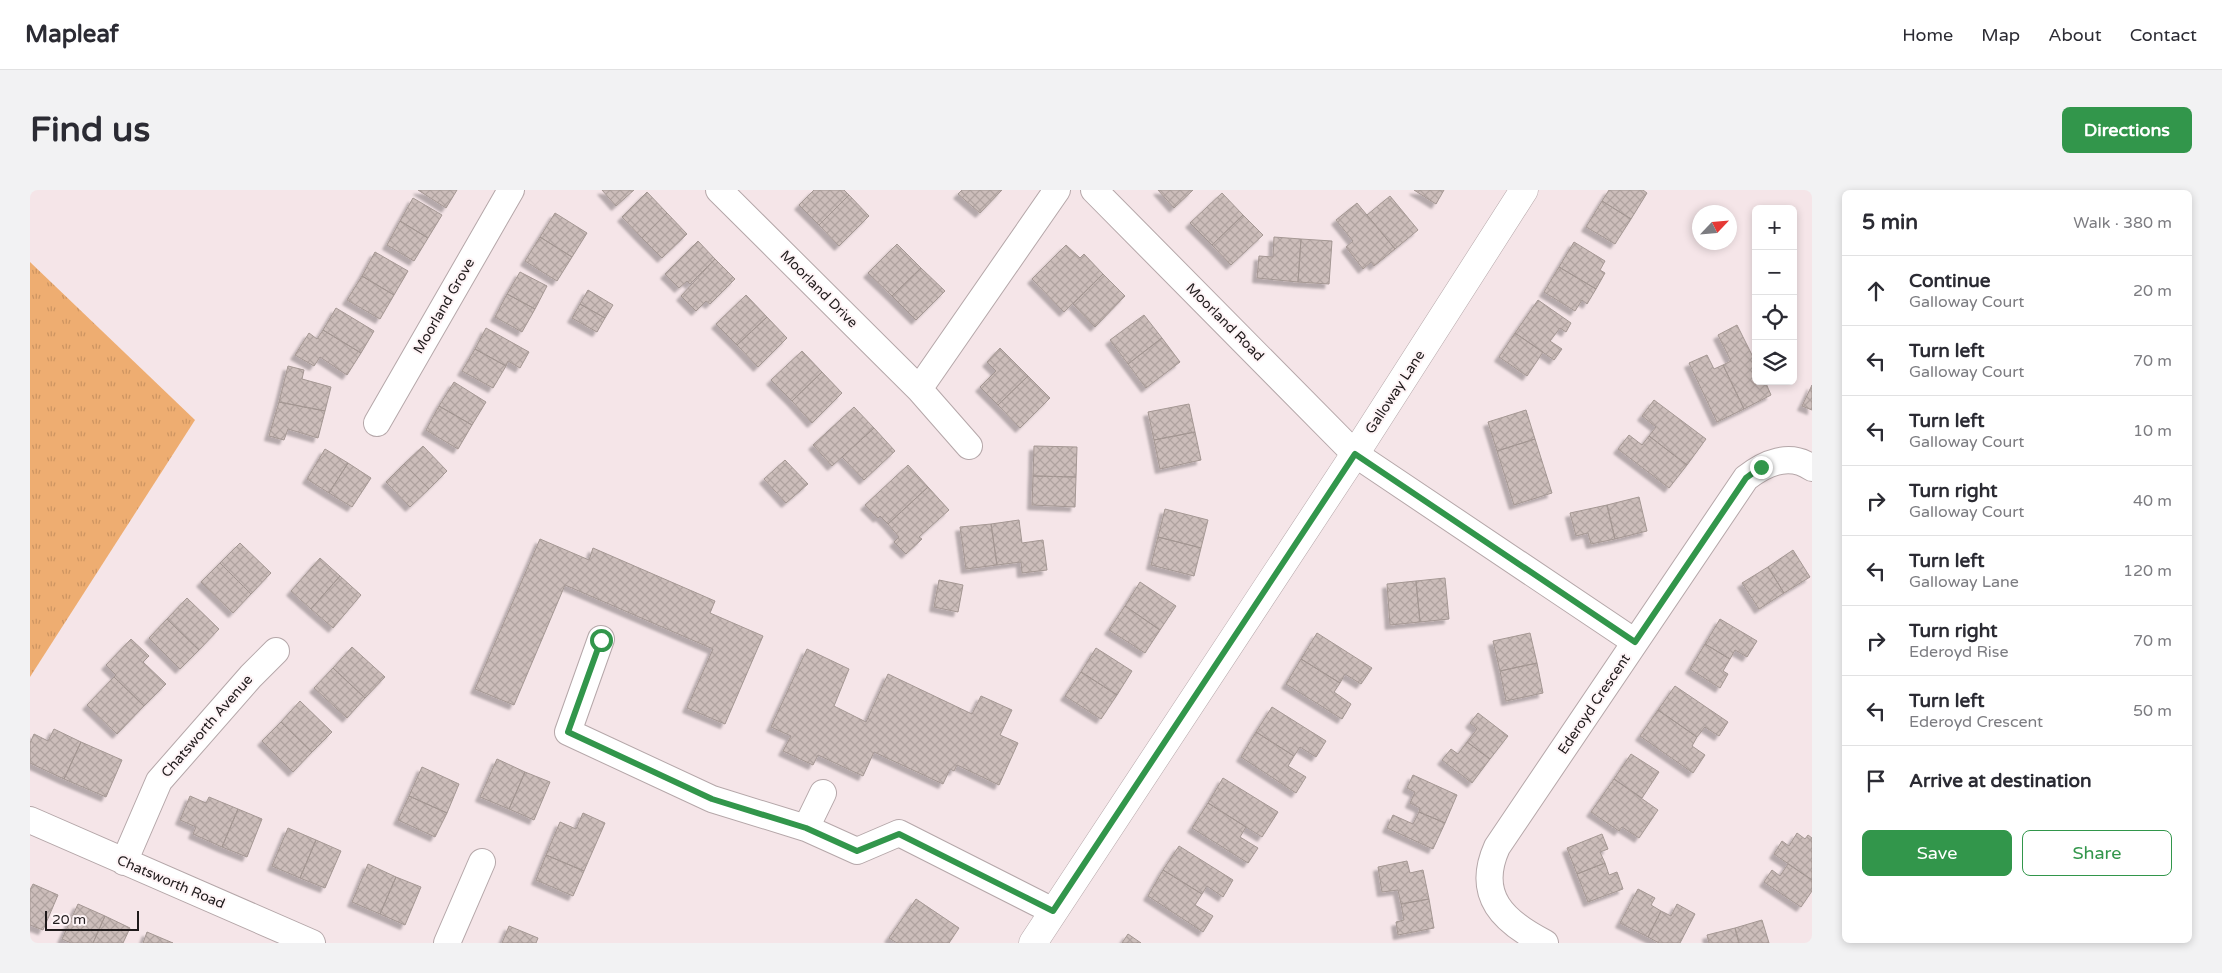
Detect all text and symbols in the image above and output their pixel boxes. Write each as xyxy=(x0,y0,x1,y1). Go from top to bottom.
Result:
text: Mapleaf xyxy=(25,20,119,49)
text: Home xyxy=(1902,24,1953,46)
text: Map xyxy=(1981,24,2020,46)
text: About xyxy=(2048,24,2102,46)
text: Contact xyxy=(2130,24,2197,46)
button: Directions xyxy=(2062,107,2192,153)
text: Find us xyxy=(30,109,150,151)
north arrow xyxy=(1692,205,1737,250)
map controls xyxy=(1752,205,1797,385)
button: + xyxy=(1752,205,1797,250)
text: 5 min xyxy=(1862,210,1918,235)
text: Walk · 380 m xyxy=(2073,213,2172,233)
street label: Moorland Drive xyxy=(777,247,861,331)
button: − xyxy=(1752,250,1797,295)
street label: Moorland Grove xyxy=(410,255,478,357)
text: Continue xyxy=(1909,270,1991,292)
icon: ahead xyxy=(1862,277,1890,305)
street label: Moorland Road xyxy=(1182,279,1268,365)
text: 20 m xyxy=(2133,281,2172,301)
text: Galloway Court xyxy=(1909,292,2024,312)
button: locate xyxy=(1752,295,1797,340)
button: layers xyxy=(1752,340,1797,385)
text: Turn left xyxy=(1909,340,1985,362)
street label: Galloway Lane xyxy=(1362,347,1428,437)
icon: left xyxy=(1862,347,1890,375)
text: 70 m xyxy=(2133,351,2172,371)
text: Galloway Court xyxy=(1909,362,2024,382)
text: Turn left xyxy=(1909,410,1985,432)
icon: left xyxy=(1862,417,1890,445)
text: 10 m xyxy=(2133,421,2172,441)
text: Galloway Court xyxy=(1909,432,2024,452)
route end xyxy=(1750,456,1773,479)
text: Turn right xyxy=(1909,480,1997,502)
icon: right xyxy=(1862,487,1890,515)
text: 40 m xyxy=(2133,491,2172,511)
text: Galloway Court xyxy=(1909,502,2024,522)
text: Turn left xyxy=(1909,550,1985,572)
icon: left xyxy=(1862,557,1890,585)
text: 120 m xyxy=(2123,561,2172,581)
text: Galloway Lane xyxy=(1909,572,2019,592)
text: Turn right xyxy=(1909,620,1997,642)
icon: right xyxy=(1862,627,1890,655)
route start xyxy=(590,629,613,652)
text: 70 m xyxy=(2133,631,2172,651)
text: Ederoyd Rise xyxy=(1909,642,2009,662)
street label: Ederoyd Crescent xyxy=(1554,650,1634,757)
street label: Chatsworth Avenue xyxy=(158,671,256,781)
text: Turn left xyxy=(1909,690,1985,712)
icon: left xyxy=(1862,697,1890,725)
text: 50 m xyxy=(2133,701,2172,721)
text: Ederoyd Crescent xyxy=(1909,712,2043,732)
icon: arrive xyxy=(1862,767,1890,795)
text: Arrive at destination xyxy=(1909,770,2092,792)
button: Save xyxy=(1862,830,2012,876)
button: Share xyxy=(2022,830,2172,876)
street label: Chatsworth Road xyxy=(115,852,227,912)
scale bar xyxy=(45,908,139,931)
text: 20 m xyxy=(52,911,86,928)

